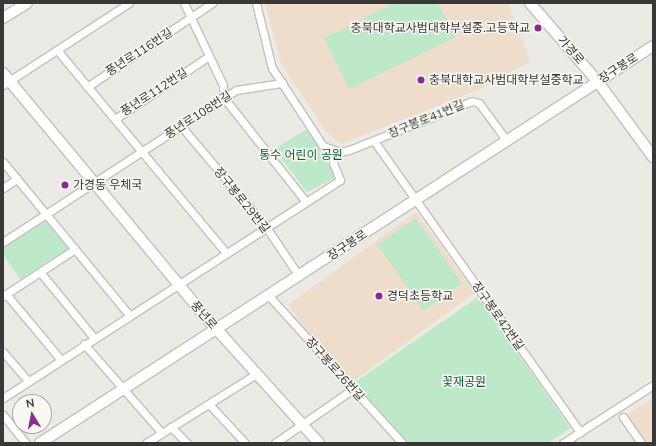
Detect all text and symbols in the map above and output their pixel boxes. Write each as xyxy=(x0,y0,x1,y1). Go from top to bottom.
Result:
place label: 충북대학교사범대학부설중.고등학교 xyxy=(351,21,530,35)
marker: 충북대학교사범대학부설중.고등학교 xyxy=(533,23,543,33)
street label: 풍년로116번길 xyxy=(103,25,175,79)
street label: 가경로 xyxy=(555,33,587,67)
street label: 장구봉로 xyxy=(596,50,640,86)
street label: 풍년로112번길 xyxy=(118,65,190,119)
place label: 충북대학교사범대학부설중학교 xyxy=(429,73,584,87)
marker: 충북대학교사범대학부설중학교 xyxy=(416,75,426,85)
street label: 풍년로108번길 xyxy=(162,88,234,142)
street label: 장구봉로41번길 xyxy=(386,97,466,141)
park label: 통수 어린이 공원 xyxy=(259,148,343,162)
street label: 장구봉로29번길 xyxy=(211,164,273,236)
place label: 가경동 우체국 xyxy=(73,178,142,192)
marker: 가경동 우체국 xyxy=(60,180,70,190)
street label: 장구봉로 xyxy=(325,227,369,263)
street label: 장구봉로42번길 xyxy=(469,279,527,353)
place label: 경덕초등학교 xyxy=(387,289,453,303)
marker: 경덕초등학교 xyxy=(374,291,384,301)
street label: 풍년로 xyxy=(188,298,220,332)
street label: 장구봉로26번길 xyxy=(303,334,367,404)
park label: 꽃재공원 xyxy=(442,375,486,389)
north arrow xyxy=(12,394,52,434)
text: N xyxy=(25,396,35,411)

